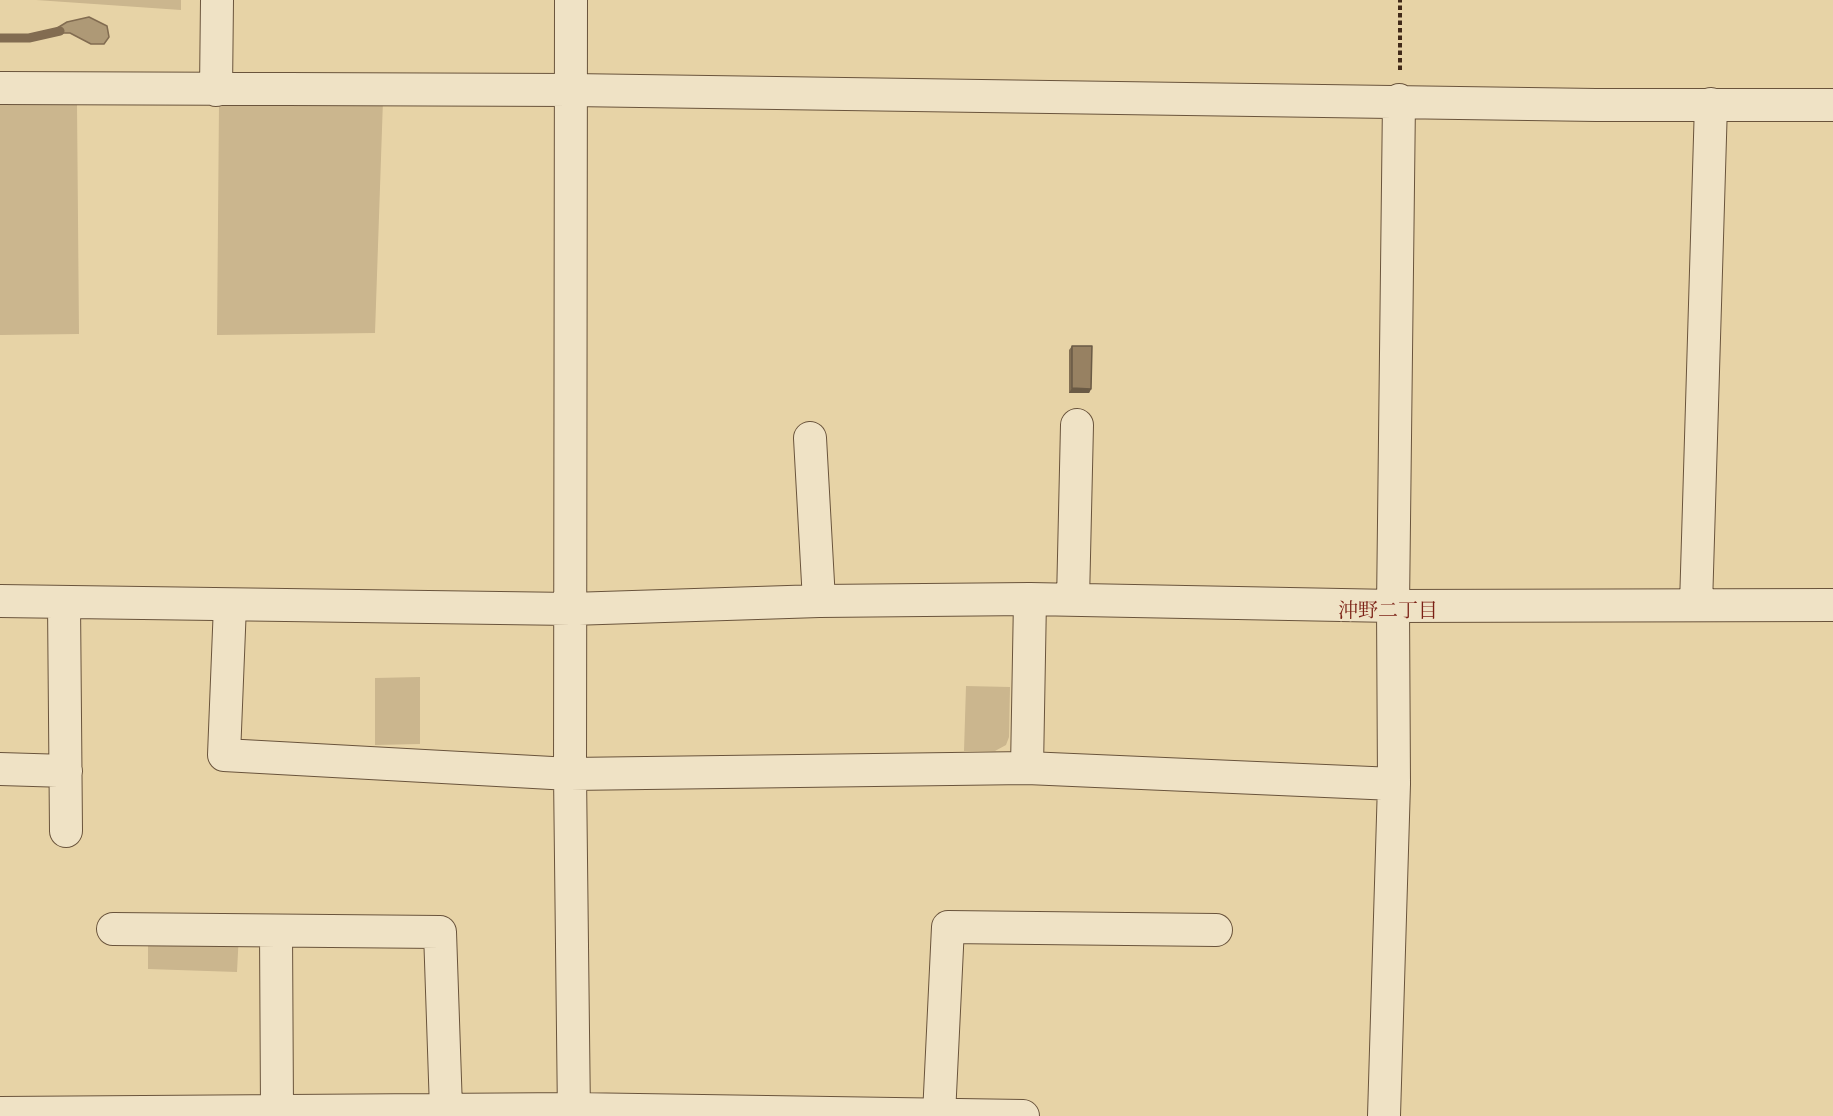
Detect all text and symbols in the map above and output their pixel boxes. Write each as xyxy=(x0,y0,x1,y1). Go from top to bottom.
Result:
district label: 沖野二丁目 xyxy=(1338,602,1438,626)

